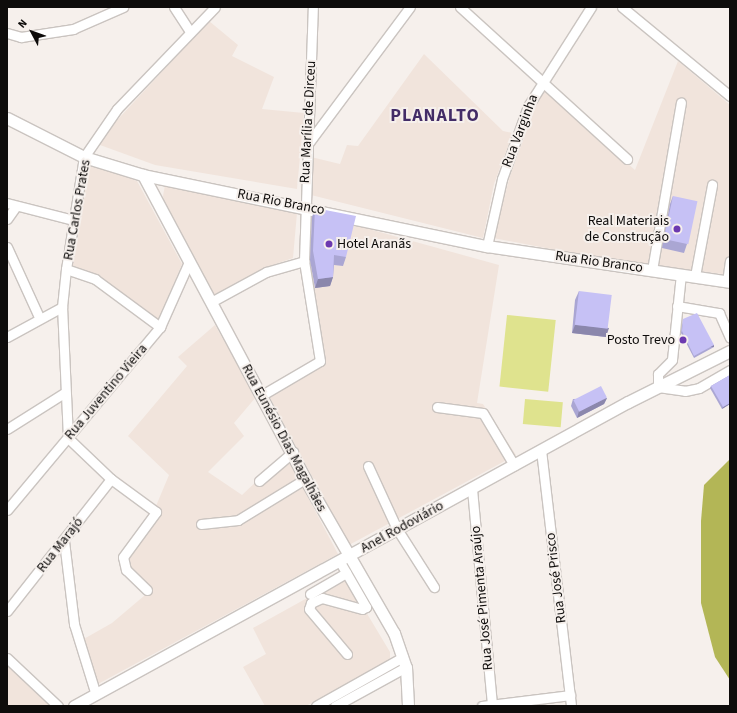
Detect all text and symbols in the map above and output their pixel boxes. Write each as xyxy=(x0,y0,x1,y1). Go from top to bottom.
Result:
north arrow xyxy=(12,12,52,52)
text: N xyxy=(14,16,31,31)
street label: Rua Marília de Dirceu xyxy=(296,60,320,184)
street label: Rua Varginha xyxy=(498,92,542,170)
district label: PLANALTO xyxy=(390,105,480,127)
street label: Rua Carlos Prates xyxy=(60,158,94,262)
street label: Rua Rio Branco xyxy=(236,185,326,219)
place label: Real Materiais de Construção xyxy=(585,213,669,246)
marker: Real Materiais de Construção xyxy=(672,224,682,234)
place label: Hotel Aranãs xyxy=(337,236,411,252)
marker: Hotel Aranãs xyxy=(324,239,334,249)
street label: Rua Rio Branco xyxy=(554,248,644,276)
place label: Posto Trevo xyxy=(607,332,675,348)
marker: Posto Trevo xyxy=(678,335,688,345)
street label: Rua Juventino Vieira xyxy=(61,341,151,443)
street label: Rua Eunésio Dias Magalhães xyxy=(238,361,330,515)
street label: Anel Rodoviário xyxy=(358,497,446,557)
street label: Rua Marajó xyxy=(33,514,87,576)
street label: Rua José Pimenta Araújo xyxy=(467,525,497,671)
street label: Rua José Prisco xyxy=(542,532,570,624)

